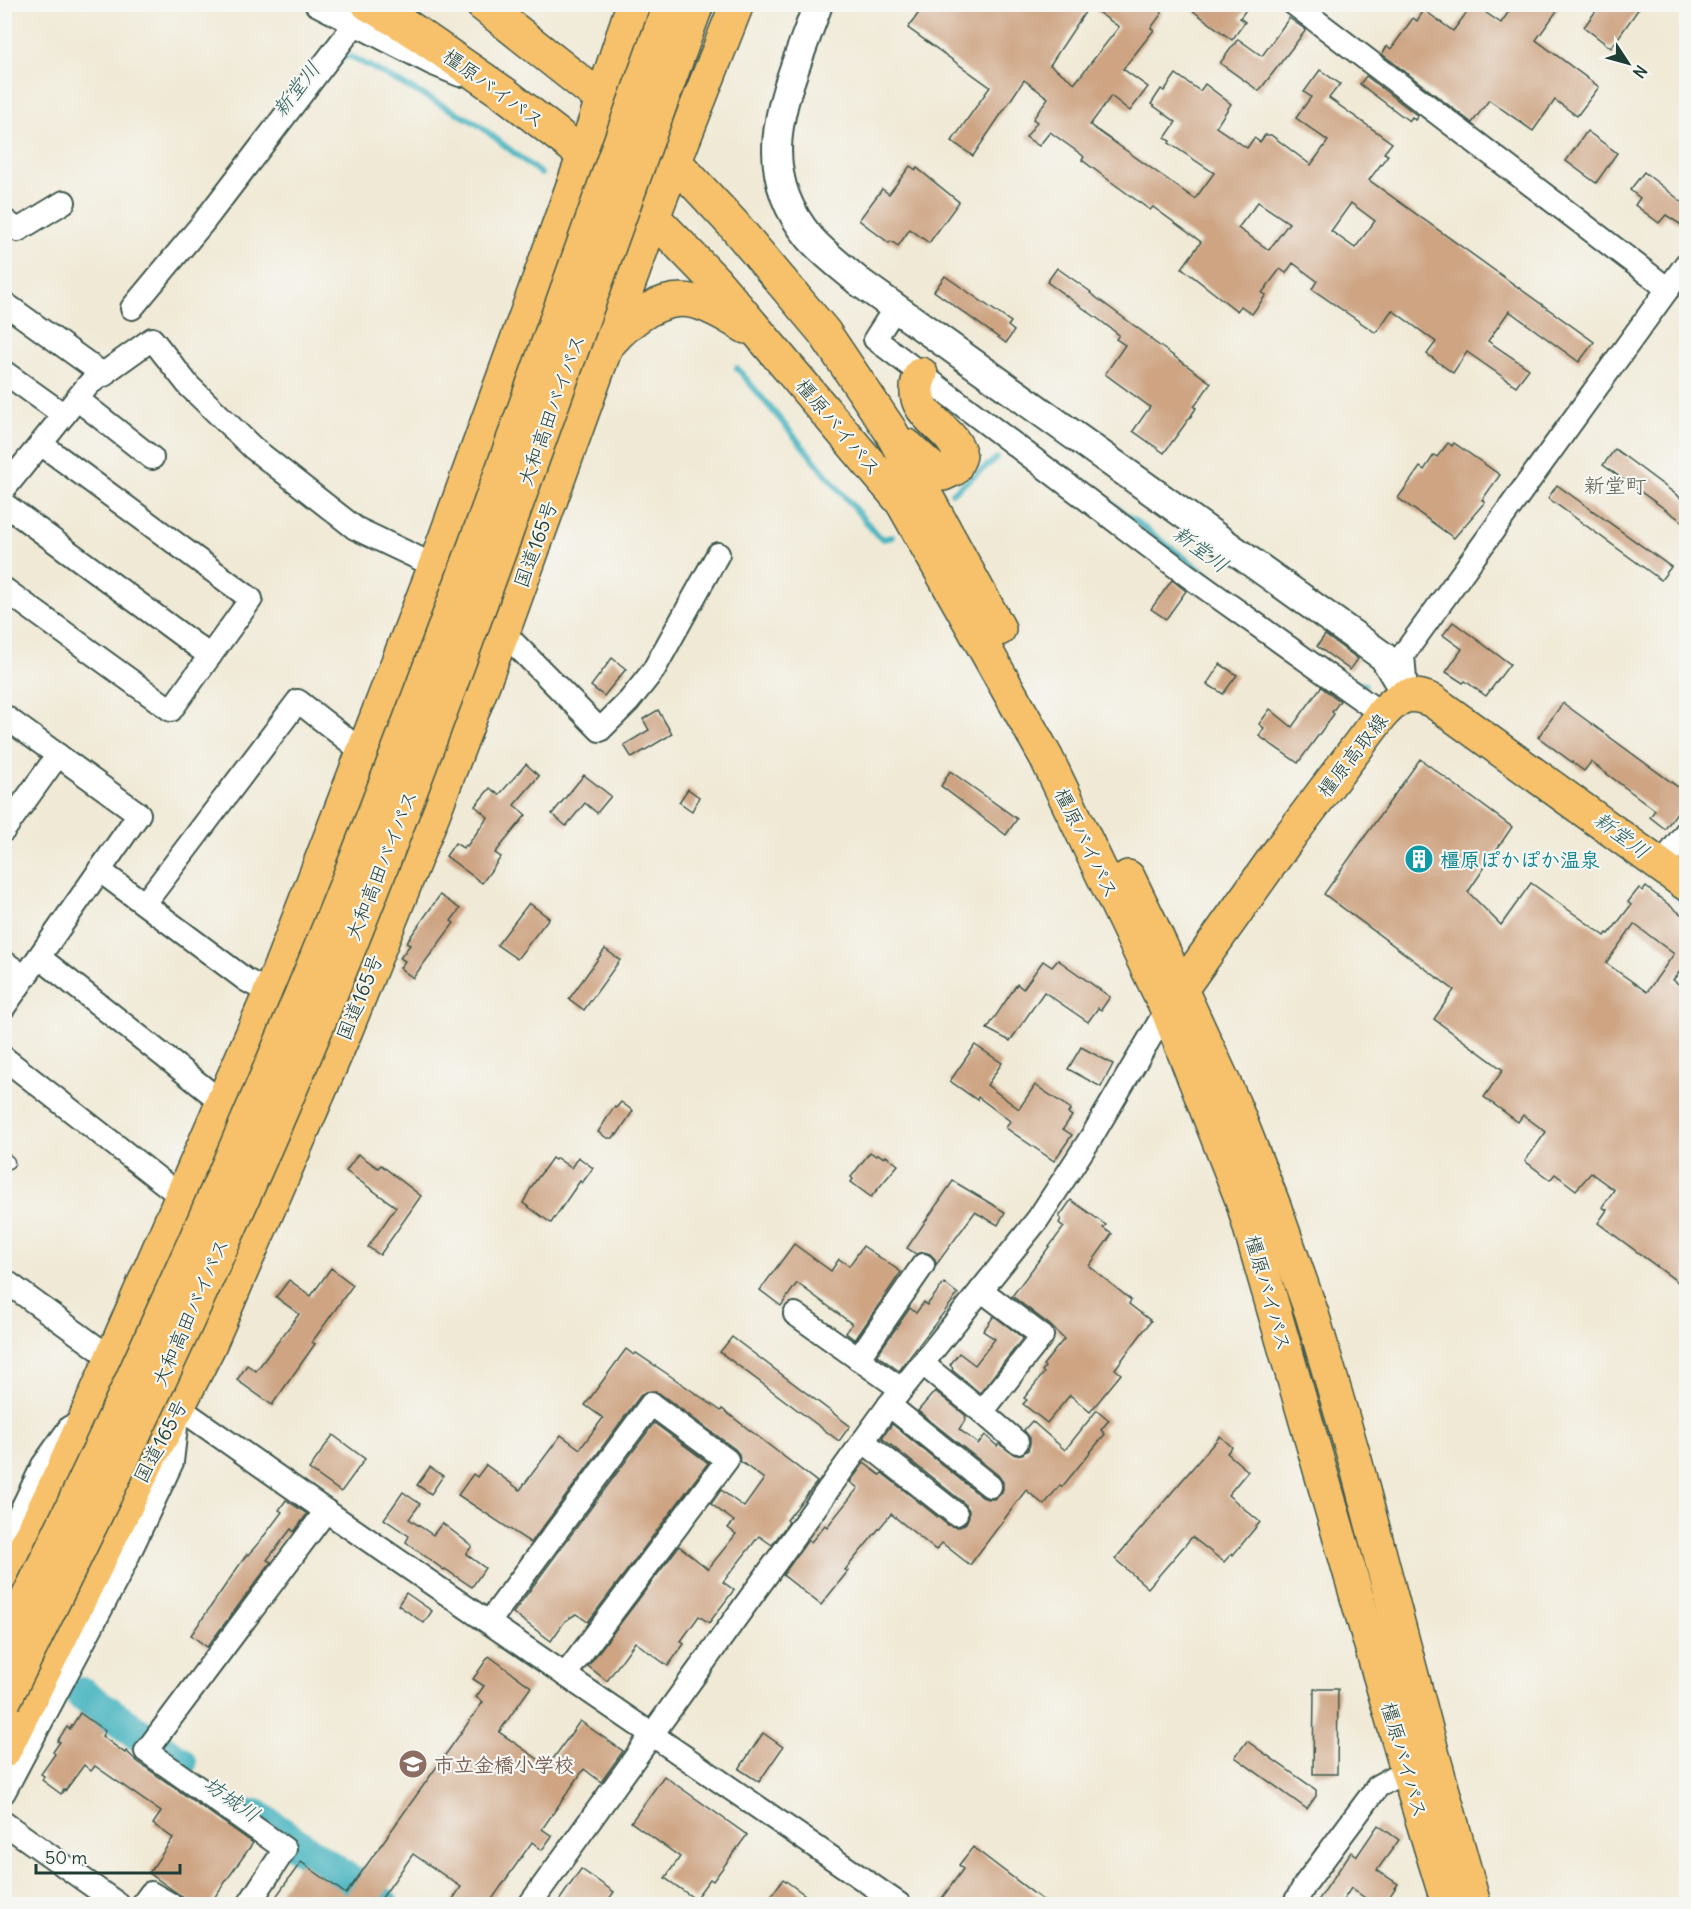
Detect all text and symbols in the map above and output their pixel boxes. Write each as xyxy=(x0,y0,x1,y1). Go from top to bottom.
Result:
north arrow xyxy=(1598,33,1658,93)
street label: 橿原バイパス xyxy=(438,43,550,133)
water label: 新堂川 xyxy=(266,56,326,122)
text: N xyxy=(1629,61,1651,82)
street label: 大和高田バイパス xyxy=(512,331,590,489)
street label: 橿原バイパス xyxy=(791,373,887,481)
district label: 新堂町 xyxy=(1584,472,1647,499)
street label: 国道165号 xyxy=(508,497,562,591)
water label: 新堂川 xyxy=(1168,519,1234,579)
street label: 橿原高取線 xyxy=(1311,708,1393,802)
street label: 橿原バイパス xyxy=(1050,784,1124,902)
street label: 大和高田バイパス xyxy=(340,786,422,944)
water label: 新堂川 xyxy=(1589,805,1655,865)
building icon: 橿原ぽかぽか温泉 xyxy=(1403,843,1435,875)
place label: 橿原ぽかぽか温泉 xyxy=(1440,847,1600,872)
street label: 国道165号 xyxy=(330,950,388,1044)
street label: 橿原バイパス xyxy=(1240,1232,1298,1354)
street label: 大和高田バイパス xyxy=(146,1234,234,1390)
street label: 国道165号 xyxy=(128,1395,192,1487)
street label: 橿原バイパス xyxy=(1376,1699,1434,1821)
school or university icon: 市立金橋小学校 xyxy=(397,1748,429,1780)
place label: 市立金橋小学校 xyxy=(434,1752,574,1777)
water label: 坊城川 xyxy=(198,1770,266,1828)
scale bar xyxy=(36,1837,180,1875)
text: 50 m xyxy=(45,1846,87,1869)

